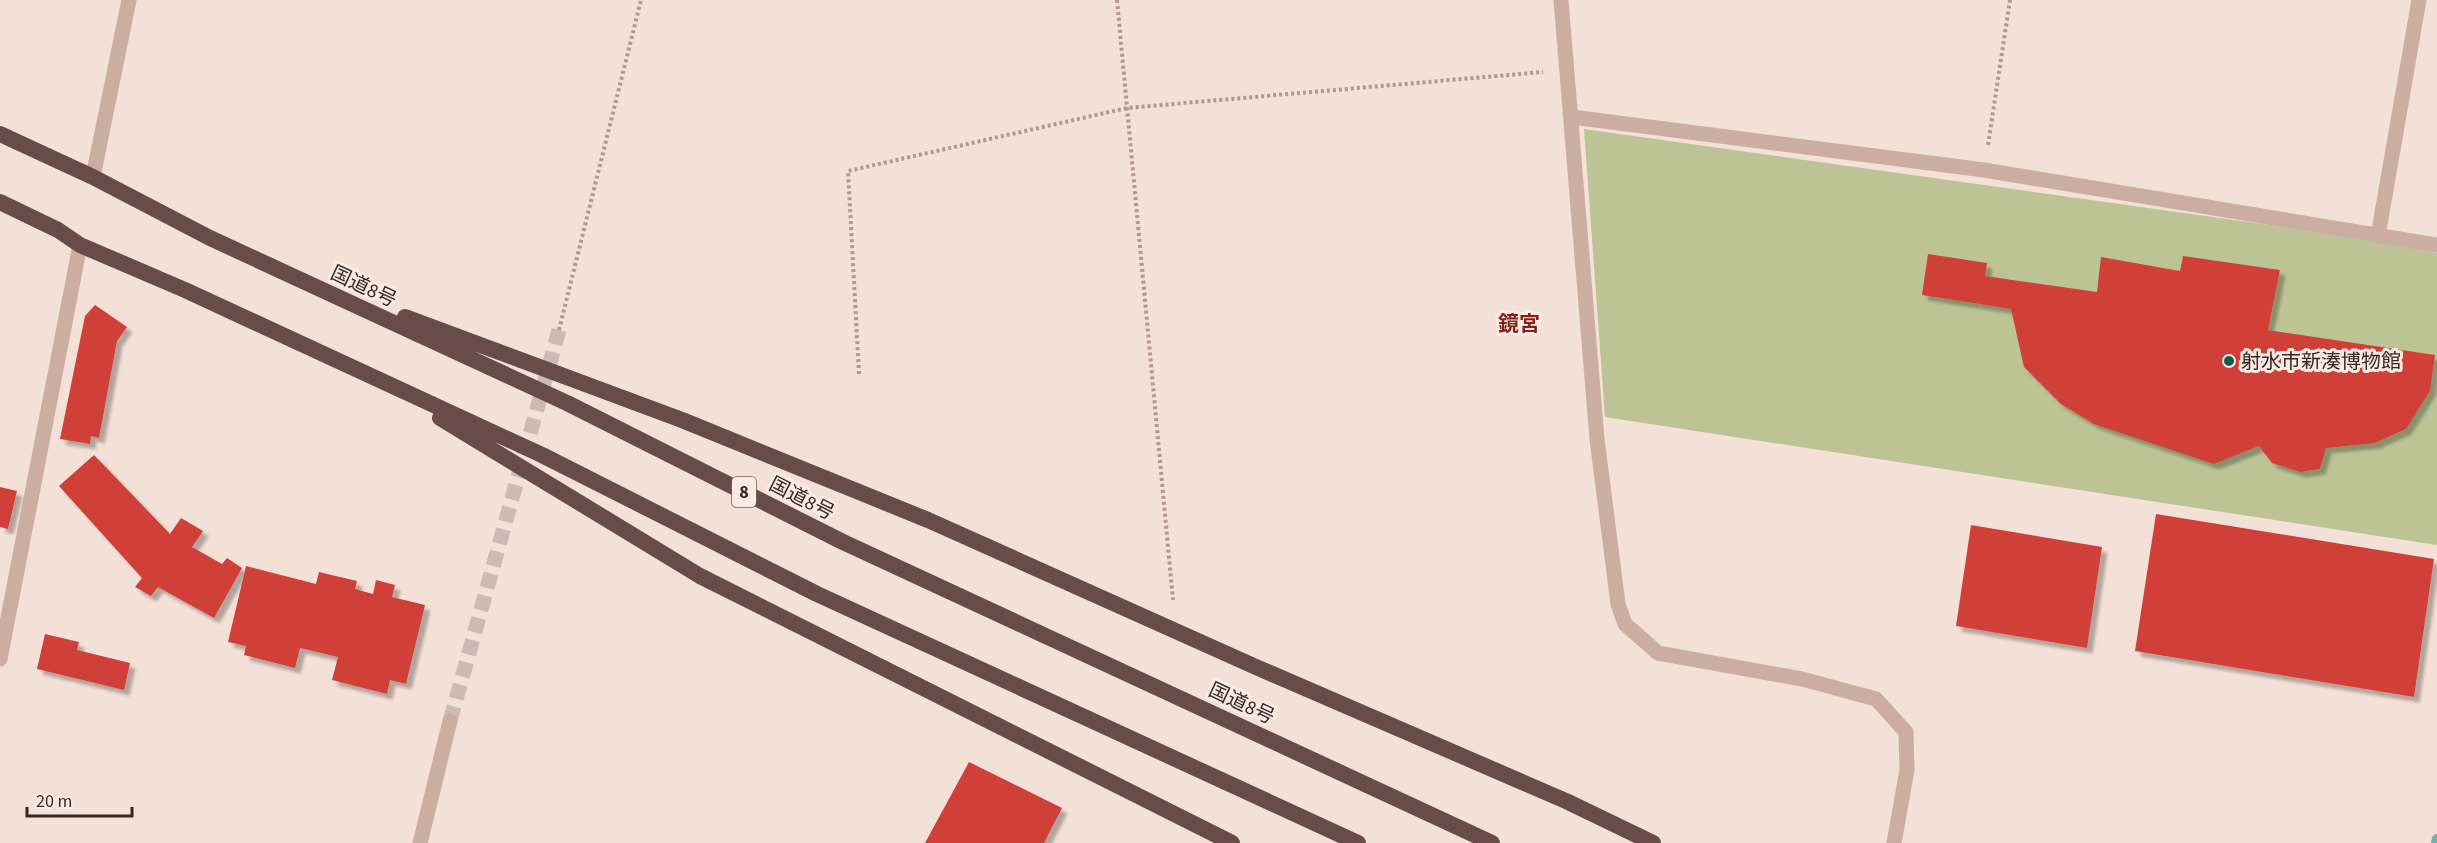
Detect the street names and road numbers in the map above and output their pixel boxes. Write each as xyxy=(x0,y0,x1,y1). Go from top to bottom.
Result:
street label: 国道8号 xyxy=(326,259,401,314)
street label: 国道8号 xyxy=(764,471,839,527)
road number: 8 xyxy=(732,477,756,507)
street label: 国道8号 xyxy=(1204,676,1279,731)

